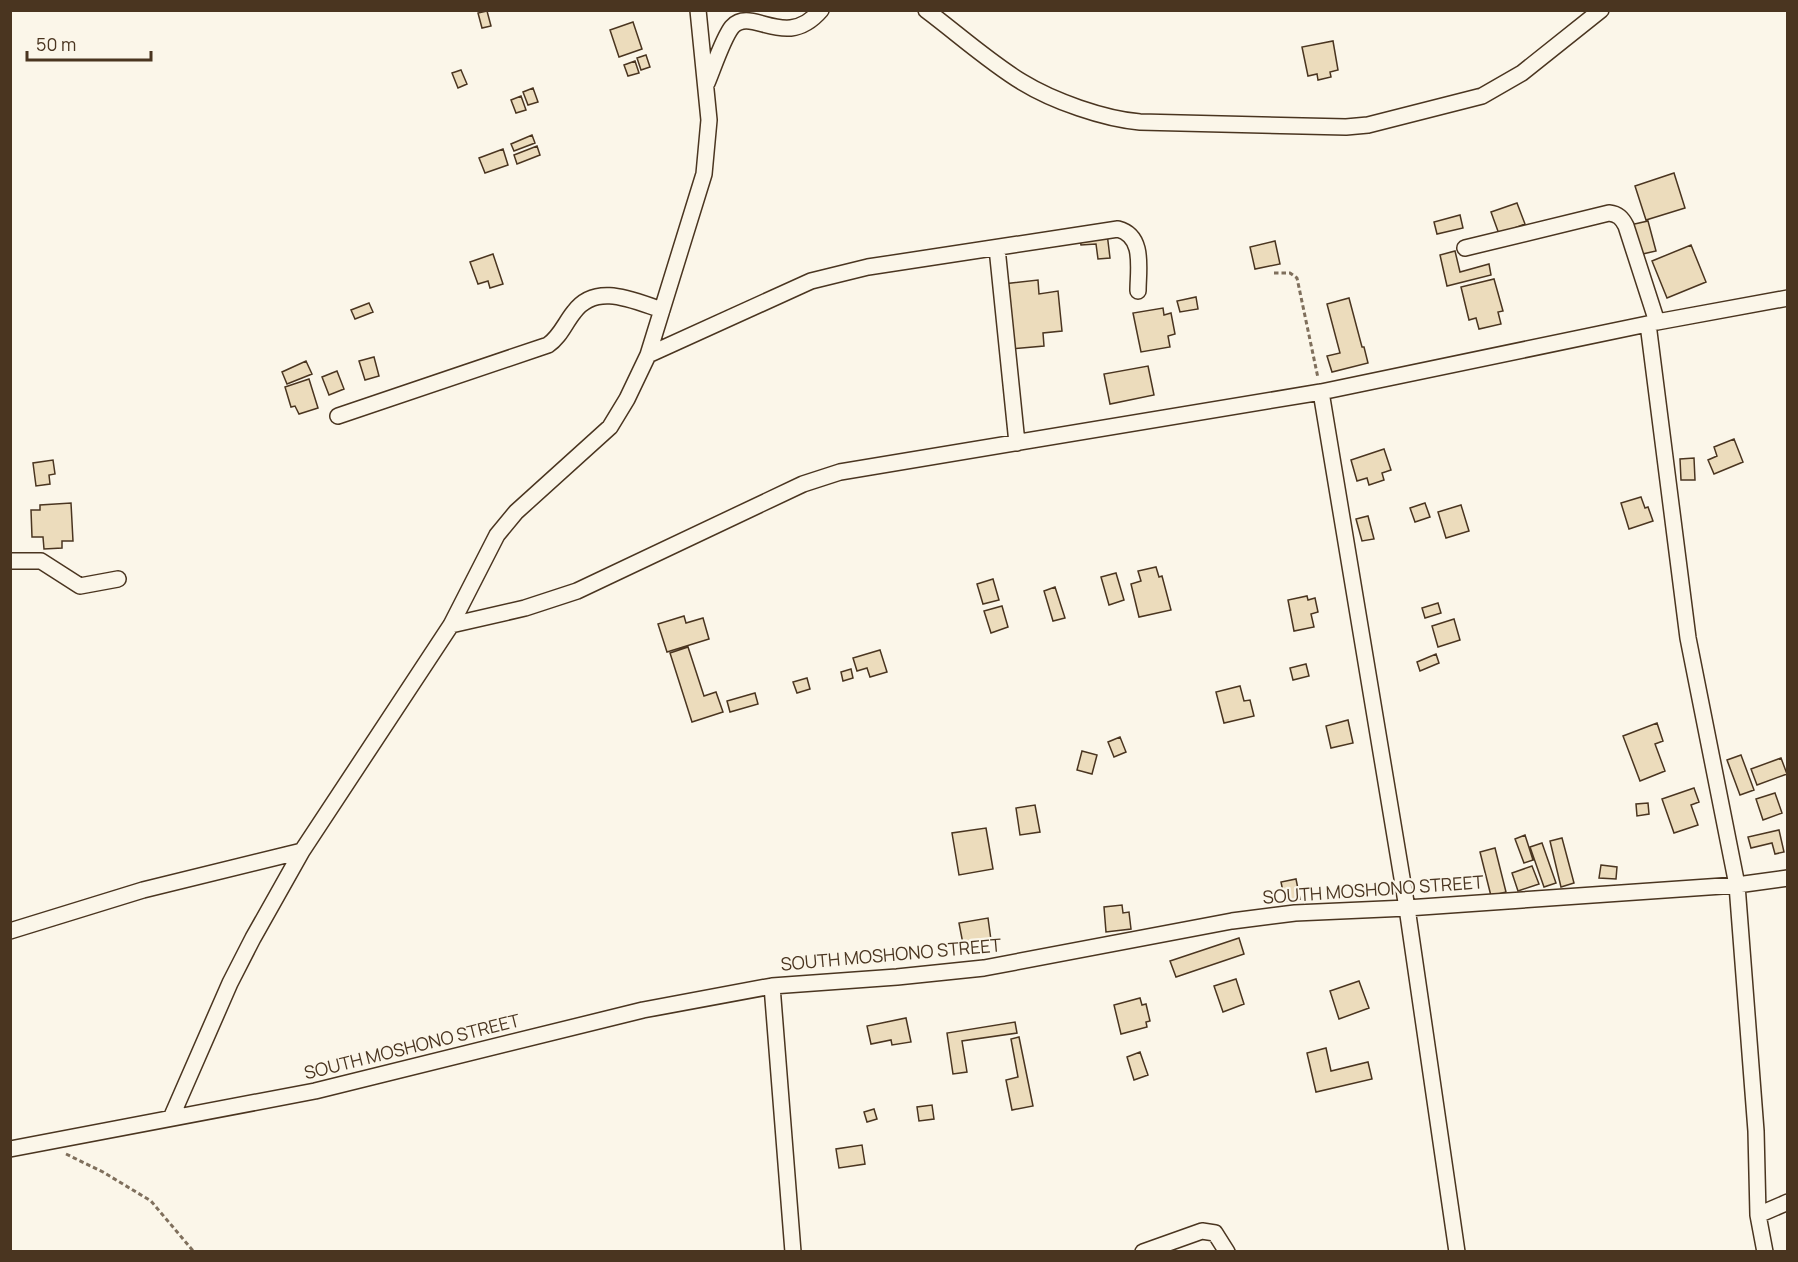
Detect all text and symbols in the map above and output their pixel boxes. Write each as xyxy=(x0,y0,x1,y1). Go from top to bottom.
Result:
scale bar xyxy=(27,24,152,62)
text: 50 m xyxy=(36,32,76,56)
street label: SOUTH MOSHONO STREET xyxy=(1262,869,1484,909)
street label: SOUTH MOSHONO STREET xyxy=(780,932,1002,976)
street label: SOUTH MOSHONO STREET xyxy=(301,1008,522,1084)

